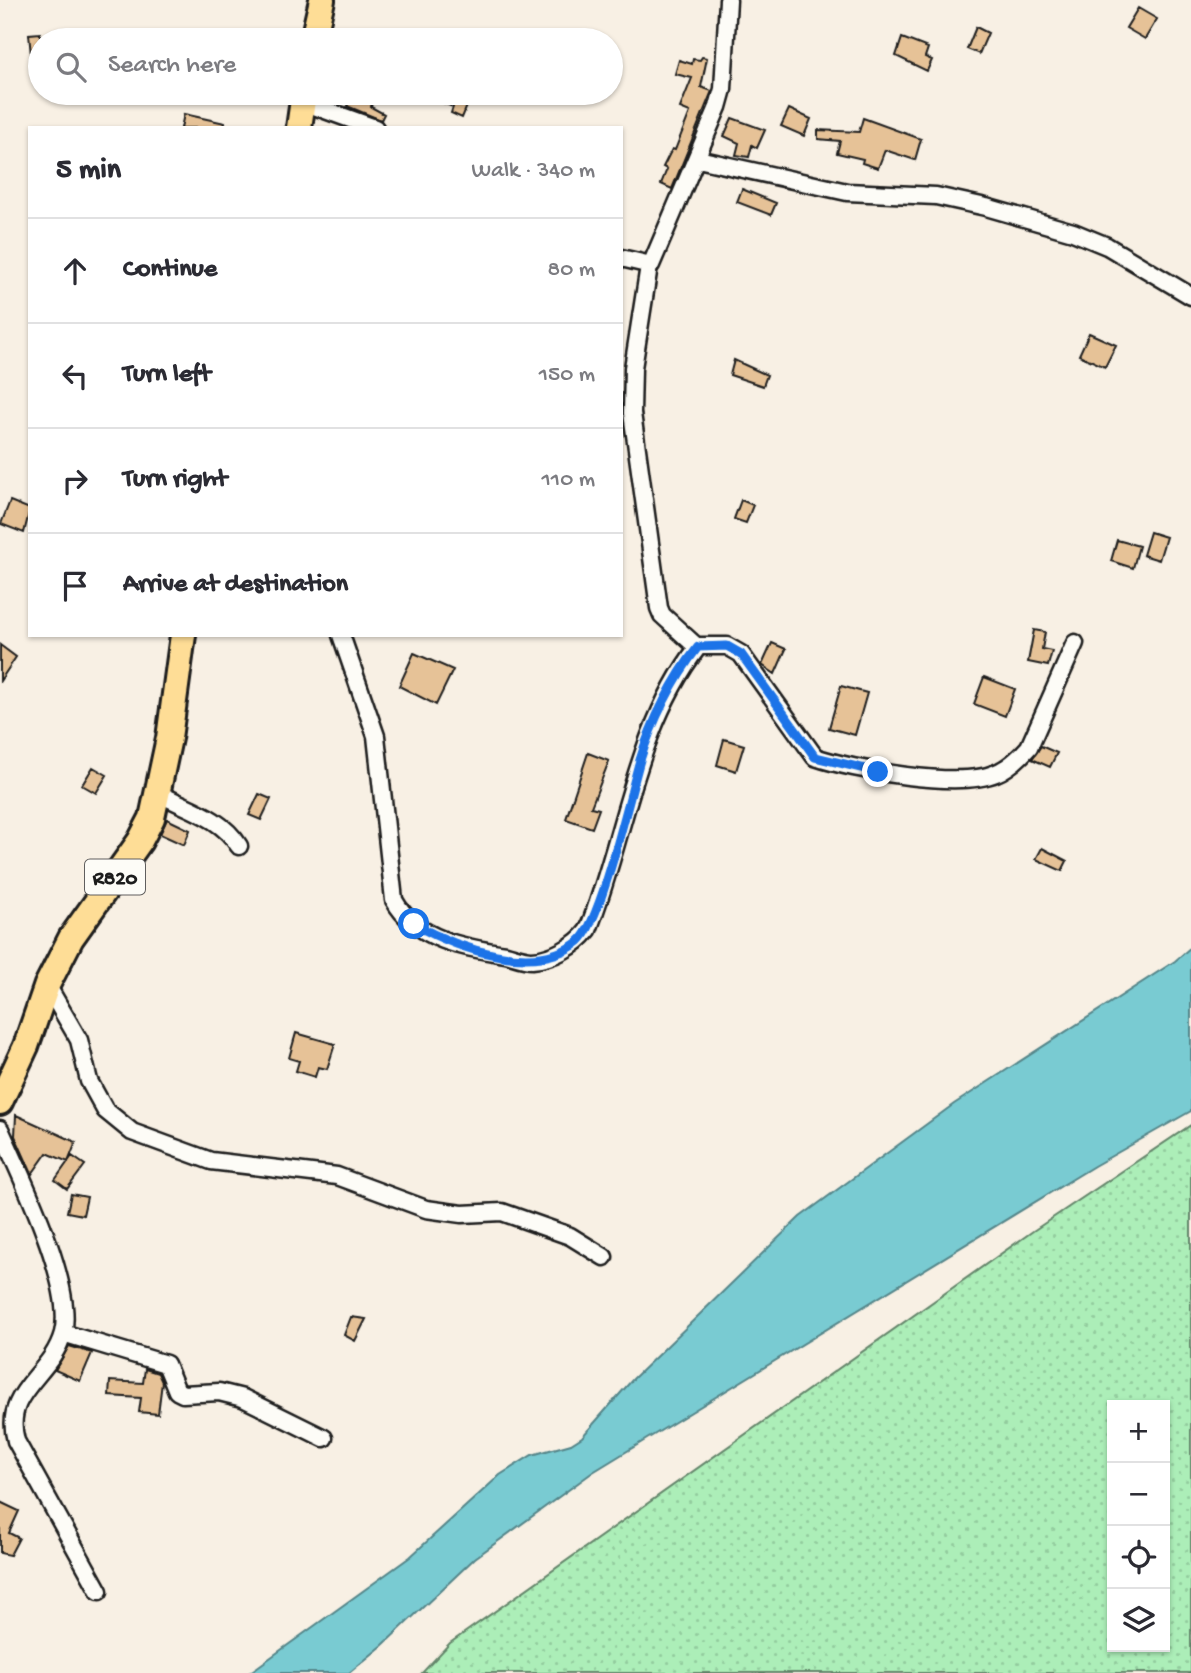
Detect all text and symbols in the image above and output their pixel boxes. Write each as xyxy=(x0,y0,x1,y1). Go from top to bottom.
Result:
search box xyxy=(28,28,623,105)
icon: search xyxy=(52,48,90,86)
text: Search here xyxy=(108,51,236,82)
text: 5 min xyxy=(56,154,121,189)
text: Walk · 340 m xyxy=(472,158,595,185)
icon: ahead xyxy=(56,252,94,290)
text: Continue xyxy=(123,255,217,286)
text: 80 m xyxy=(548,257,595,284)
icon: left xyxy=(56,357,94,395)
text: Turn left xyxy=(123,360,211,391)
text: 150 m xyxy=(539,362,595,389)
icon: right xyxy=(56,462,94,500)
text: Turn right xyxy=(123,465,227,496)
text: 110 m xyxy=(542,467,595,494)
icon: arrive xyxy=(56,567,94,605)
text: Arrive at destination xyxy=(123,570,348,601)
route end xyxy=(862,756,893,787)
road number: R820 xyxy=(85,860,145,894)
route start xyxy=(398,908,429,939)
map controls xyxy=(1107,1400,1170,1652)
button: + xyxy=(1107,1400,1170,1463)
button: − xyxy=(1107,1463,1170,1526)
button: locate xyxy=(1107,1526,1170,1589)
button: layers xyxy=(1107,1589,1170,1652)

